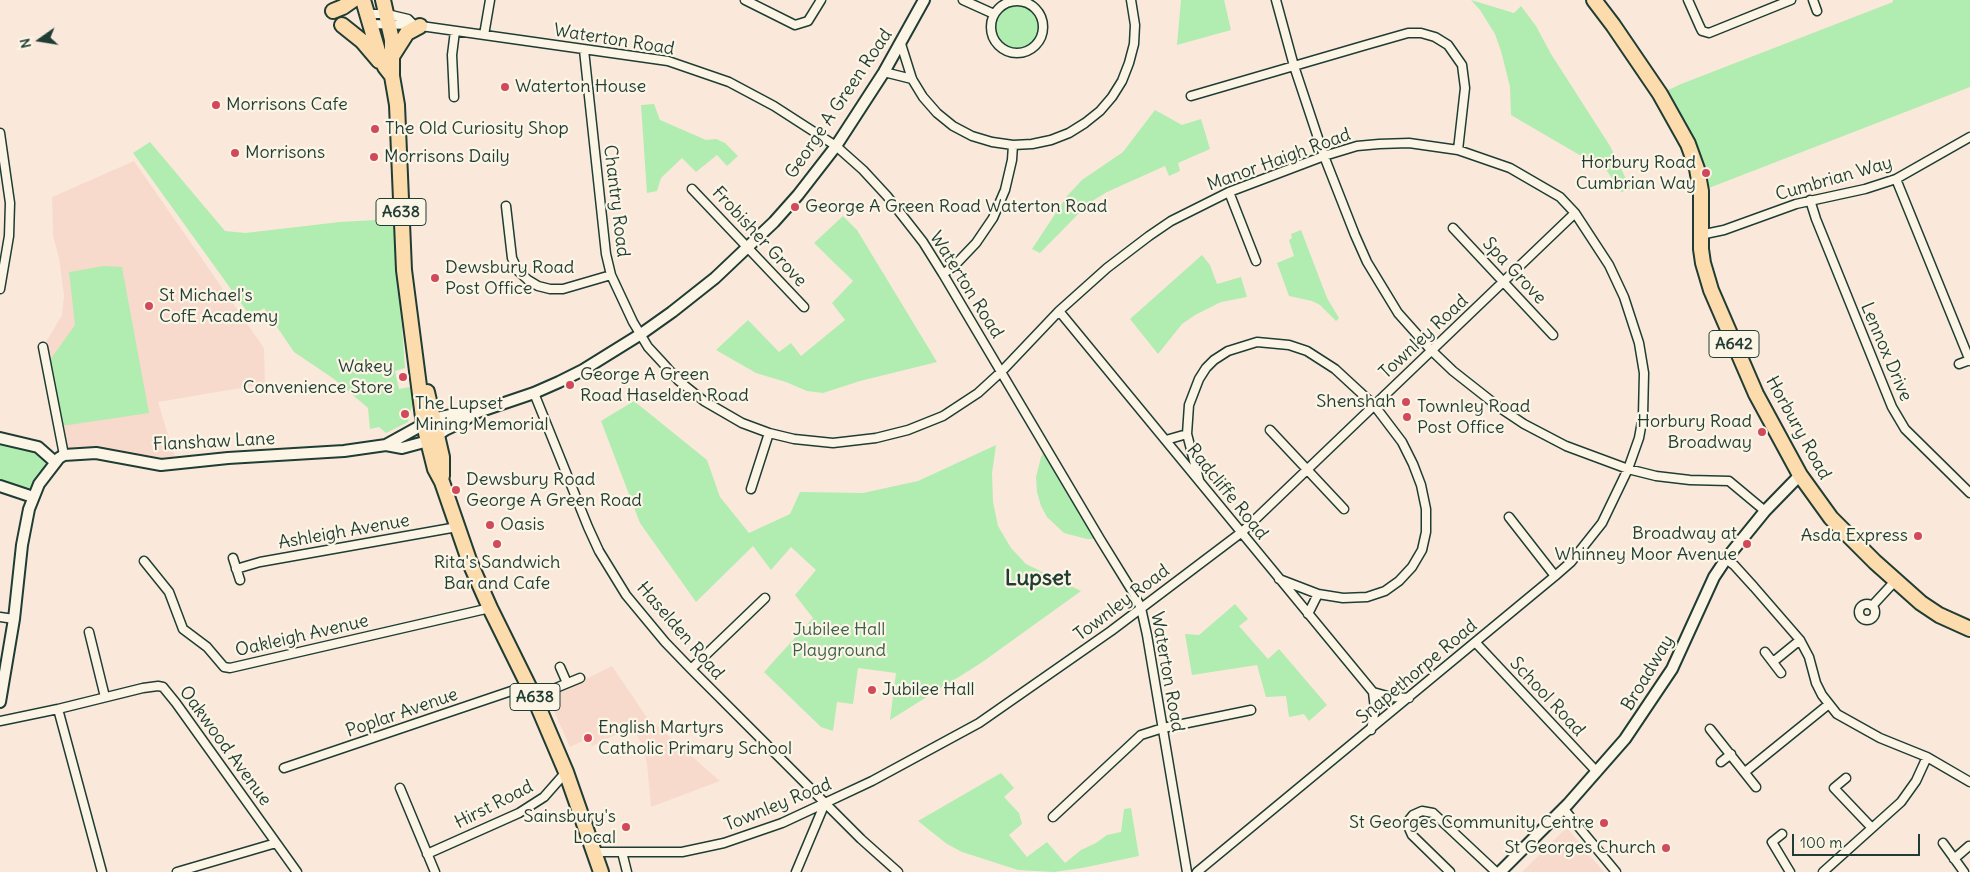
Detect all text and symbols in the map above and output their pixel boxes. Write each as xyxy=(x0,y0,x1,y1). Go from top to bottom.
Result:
north arrow xyxy=(15,15,65,65)
street label: Waterton Road xyxy=(552,20,676,60)
street label: George A Green Road xyxy=(781,25,897,183)
text: N xyxy=(16,37,35,50)
place label: Waterton House xyxy=(515,76,646,98)
marker: Waterton House xyxy=(499,81,511,93)
place label: Morrisons Cafe xyxy=(226,94,348,116)
marker: Morrisons Cafe xyxy=(210,99,222,111)
place label: The Old Curiosity Shop xyxy=(385,118,569,140)
marker: The Old Curiosity Shop xyxy=(369,123,381,135)
street label: Manor Haigh Road xyxy=(1204,124,1354,196)
place label: Morrisons xyxy=(245,142,325,164)
street label: Chantry Road xyxy=(598,144,634,258)
place label: Morrisons Daily xyxy=(384,146,510,168)
marker: Morrisons xyxy=(229,147,241,159)
marker: Morrisons Daily xyxy=(368,151,380,163)
place label: Horbury Road Cumbrian Way xyxy=(1576,152,1696,194)
street label: Cumbrian Way xyxy=(1773,152,1895,206)
marker: Horbury Road Cumbrian Way xyxy=(1700,167,1712,179)
street label: Frobisher Grove xyxy=(707,182,811,292)
place label: George A Green Road Waterton Road xyxy=(805,196,1107,218)
road number: A638 xyxy=(376,198,426,226)
marker: George A Green Road Waterton Road xyxy=(789,201,801,213)
street label: Waterton Road xyxy=(925,228,1007,342)
street label: Spa Grove xyxy=(1478,233,1550,309)
place label: Dewsbury Road Post Office xyxy=(445,257,574,300)
marker: Dewsbury Road Post Office xyxy=(429,272,441,284)
place label: St Michael's CofE Academy xyxy=(159,285,278,328)
street label: Townley Road xyxy=(1375,290,1473,384)
street label: Lennox Drive xyxy=(1855,299,1917,405)
marker: St Michael's CofE Academy xyxy=(143,300,155,312)
road number: A642 xyxy=(1709,330,1759,358)
place label: Wakey Convenience Store xyxy=(243,356,393,398)
place label: George A Green Road Haselden Road xyxy=(580,364,749,406)
marker: Wakey Convenience Store xyxy=(397,371,409,383)
street label: Horbury Road xyxy=(1761,373,1835,483)
marker: George A Green Road Haselden Road xyxy=(564,379,576,391)
place label: Shenshah xyxy=(1316,391,1396,413)
place label: The Lupset Mining Memorial xyxy=(415,393,549,436)
marker: Shenshah xyxy=(1400,396,1412,408)
place label: Townley Road Post Office xyxy=(1417,396,1530,438)
marker: The Lupset Mining Memorial xyxy=(399,408,411,420)
marker: Townley Road Post Office xyxy=(1401,411,1413,423)
place label: Horbury Road Broadway xyxy=(1637,411,1752,454)
marker: Horbury Road Broadway xyxy=(1756,426,1768,438)
street label: Flanshaw Lane xyxy=(152,428,276,456)
street label: Radcliffe Road xyxy=(1182,440,1272,544)
place label: Dewsbury Road George A Green Road xyxy=(466,469,642,512)
marker: Dewsbury Road George A Green Road xyxy=(450,484,462,496)
street label: Ashleigh Avenue xyxy=(277,510,411,554)
place label: Oasis xyxy=(500,514,545,536)
marker: Oasis xyxy=(484,519,496,531)
place label: Broadway at Whinney Moor Avenue xyxy=(1555,523,1737,566)
place label: Asda Express xyxy=(1801,525,1908,547)
marker: Asda Express xyxy=(1912,530,1924,542)
marker: Rita's Sandwich Bar and Cafe xyxy=(491,538,503,550)
marker: Broadway at Whinney Moor Avenue xyxy=(1741,538,1753,550)
place label: Rita's Sandwich Bar and Cafe xyxy=(434,552,560,594)
street label: Townley Road xyxy=(1070,560,1174,646)
district label: Lupset xyxy=(1005,566,1071,592)
street label: Haselden Road xyxy=(632,578,728,684)
street label: Oakleigh Avenue xyxy=(233,610,371,662)
street label: Waterton Road xyxy=(1146,610,1188,734)
street label: Snapethorpe Road xyxy=(1352,615,1482,729)
park label: Jubilee Hall Playground xyxy=(792,619,886,662)
street label: Broadway xyxy=(1617,631,1679,715)
street label: School Road xyxy=(1505,653,1589,741)
place label: Jubilee Hall xyxy=(882,679,975,701)
street label: Oakwood Avenue xyxy=(174,682,276,810)
street label: Poplar Avenue xyxy=(343,684,461,742)
road number: A638 xyxy=(510,684,560,710)
marker: Jubilee Hall xyxy=(866,684,878,696)
place label: English Martyrs Catholic Primary School xyxy=(598,717,792,760)
marker: English Martyrs Catholic Primary School xyxy=(582,732,594,744)
street label: Townley Road xyxy=(721,774,835,836)
street label: Hirst Road xyxy=(451,776,537,834)
place label: Sainsbury's Local xyxy=(523,806,616,849)
place label: St Georges Community Centre xyxy=(1349,812,1594,834)
marker: St Georges Community Centre xyxy=(1598,817,1610,829)
marker: Sainsbury's Local xyxy=(620,821,632,833)
scale bar xyxy=(1795,824,1922,856)
text: 100 m xyxy=(1800,833,1842,852)
place label: St Georges Church xyxy=(1504,837,1656,859)
marker: St Georges Church xyxy=(1660,842,1672,854)

